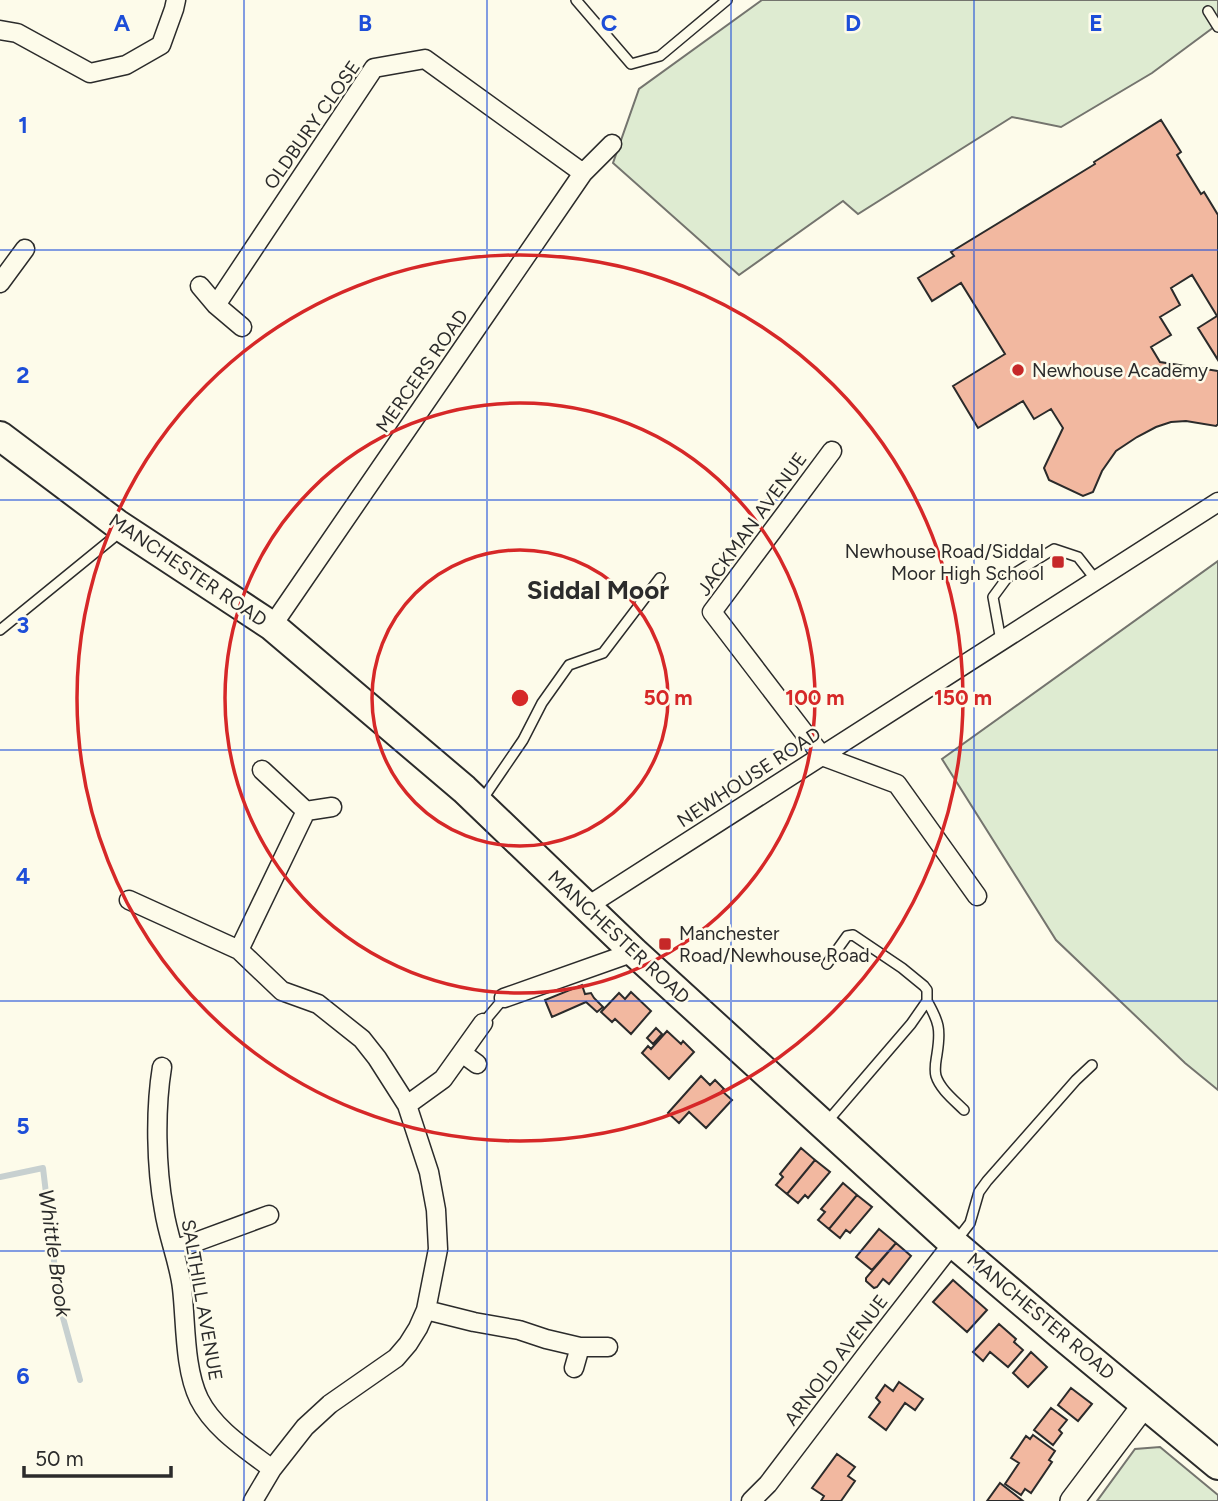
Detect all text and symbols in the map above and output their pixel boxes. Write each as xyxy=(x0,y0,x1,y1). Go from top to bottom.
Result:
text: A xyxy=(114,9,131,37)
text: B xyxy=(358,9,372,37)
text: C xyxy=(601,9,618,37)
text: D xyxy=(845,9,861,37)
text: E xyxy=(1089,9,1103,37)
street label: OLDBURY CLOSE xyxy=(259,56,365,194)
text: 1 xyxy=(18,111,28,139)
street label: MERCERS ROAD xyxy=(371,305,473,437)
place label: Newhouse Academy xyxy=(1032,359,1208,382)
text: 2 xyxy=(16,361,30,389)
marker: Newhouse Academy xyxy=(1010,362,1026,378)
street label: JACKMAN AVENUE xyxy=(692,448,812,600)
street label: MANCHESTER ROAD xyxy=(105,509,271,631)
place label: Newhouse Road/Siddal Moor High School xyxy=(845,540,1044,585)
marker: Newhouse Road/Siddal Moor High School xyxy=(1050,554,1066,570)
district label: Siddal Moor xyxy=(527,574,669,606)
text: 3 xyxy=(17,611,29,639)
text: 50 m xyxy=(643,685,693,710)
text: 100 m xyxy=(785,685,845,710)
text: 150 m xyxy=(934,685,992,710)
centre of rings xyxy=(508,686,532,710)
street label: NEWHOUSE ROAD xyxy=(673,722,825,832)
text: 4 xyxy=(16,862,30,890)
street label: MANCHESTER ROAD xyxy=(543,865,695,1009)
place label: Manchester Road/Newhouse Road xyxy=(679,922,870,967)
marker: Manchester Road/Newhouse Road xyxy=(657,936,673,952)
text: 5 xyxy=(16,1112,30,1140)
water label: Whittle Brook xyxy=(34,1187,76,1319)
street label: SALTHILL AVENUE xyxy=(177,1218,227,1382)
street label: MANCHESTER ROAD xyxy=(963,1248,1119,1384)
street label: ARNOLD AVENUE xyxy=(779,1290,893,1430)
text: 6 xyxy=(16,1362,30,1390)
scale bar xyxy=(24,1434,172,1478)
text: 50 m xyxy=(35,1446,84,1471)

